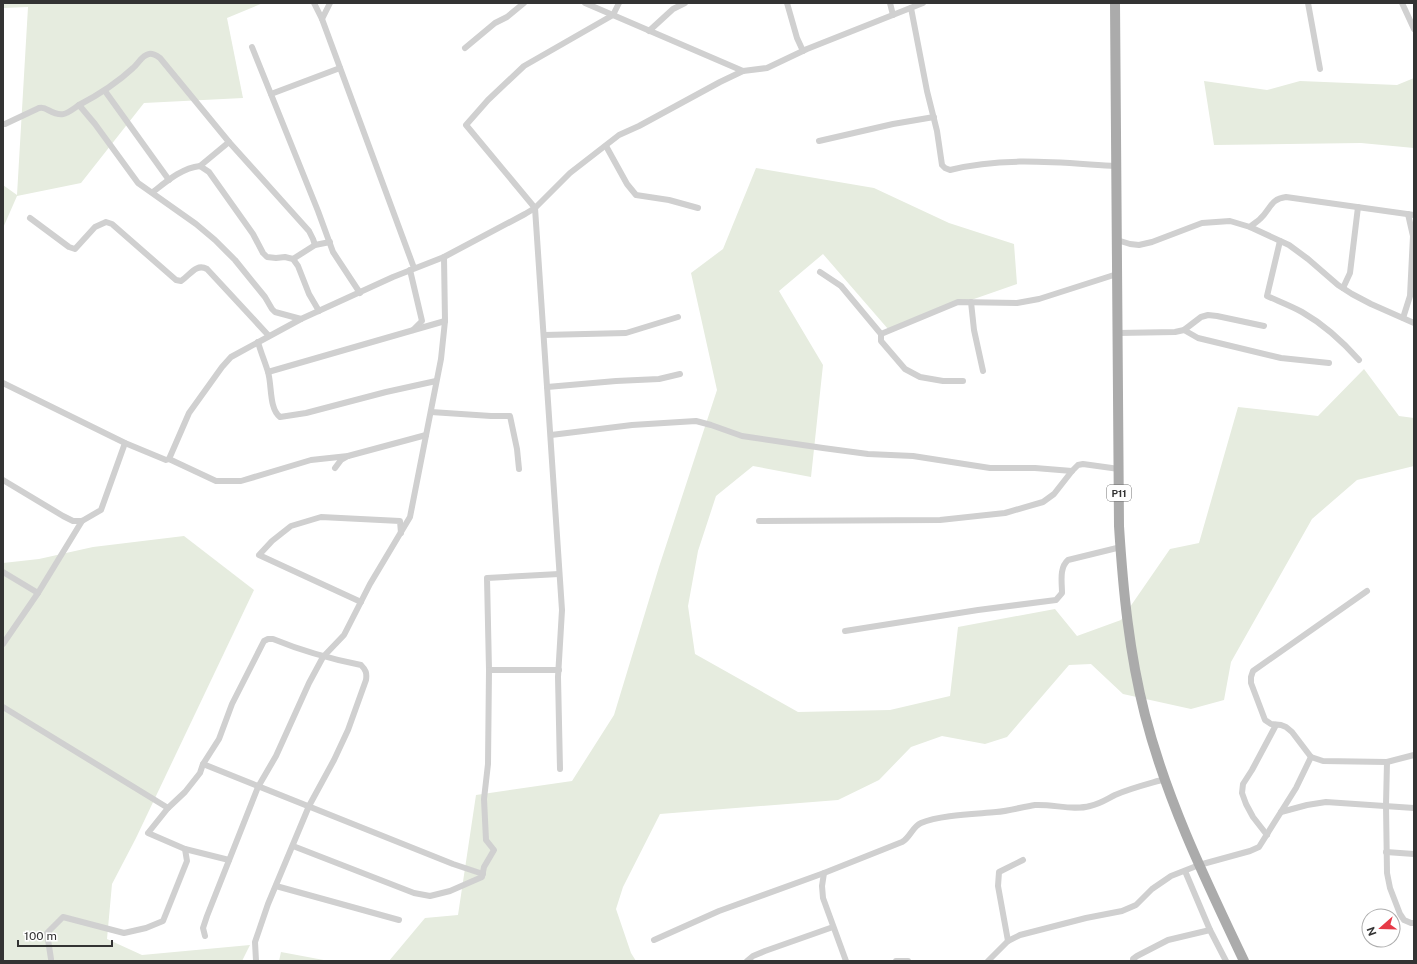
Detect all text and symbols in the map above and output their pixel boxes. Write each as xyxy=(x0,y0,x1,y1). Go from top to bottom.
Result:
road number: P11 xyxy=(1107,485,1131,501)
north arrow xyxy=(1361,908,1401,948)
scale bar xyxy=(18,922,112,948)
text: N xyxy=(1364,925,1379,938)
text: 100 m xyxy=(24,929,57,943)

